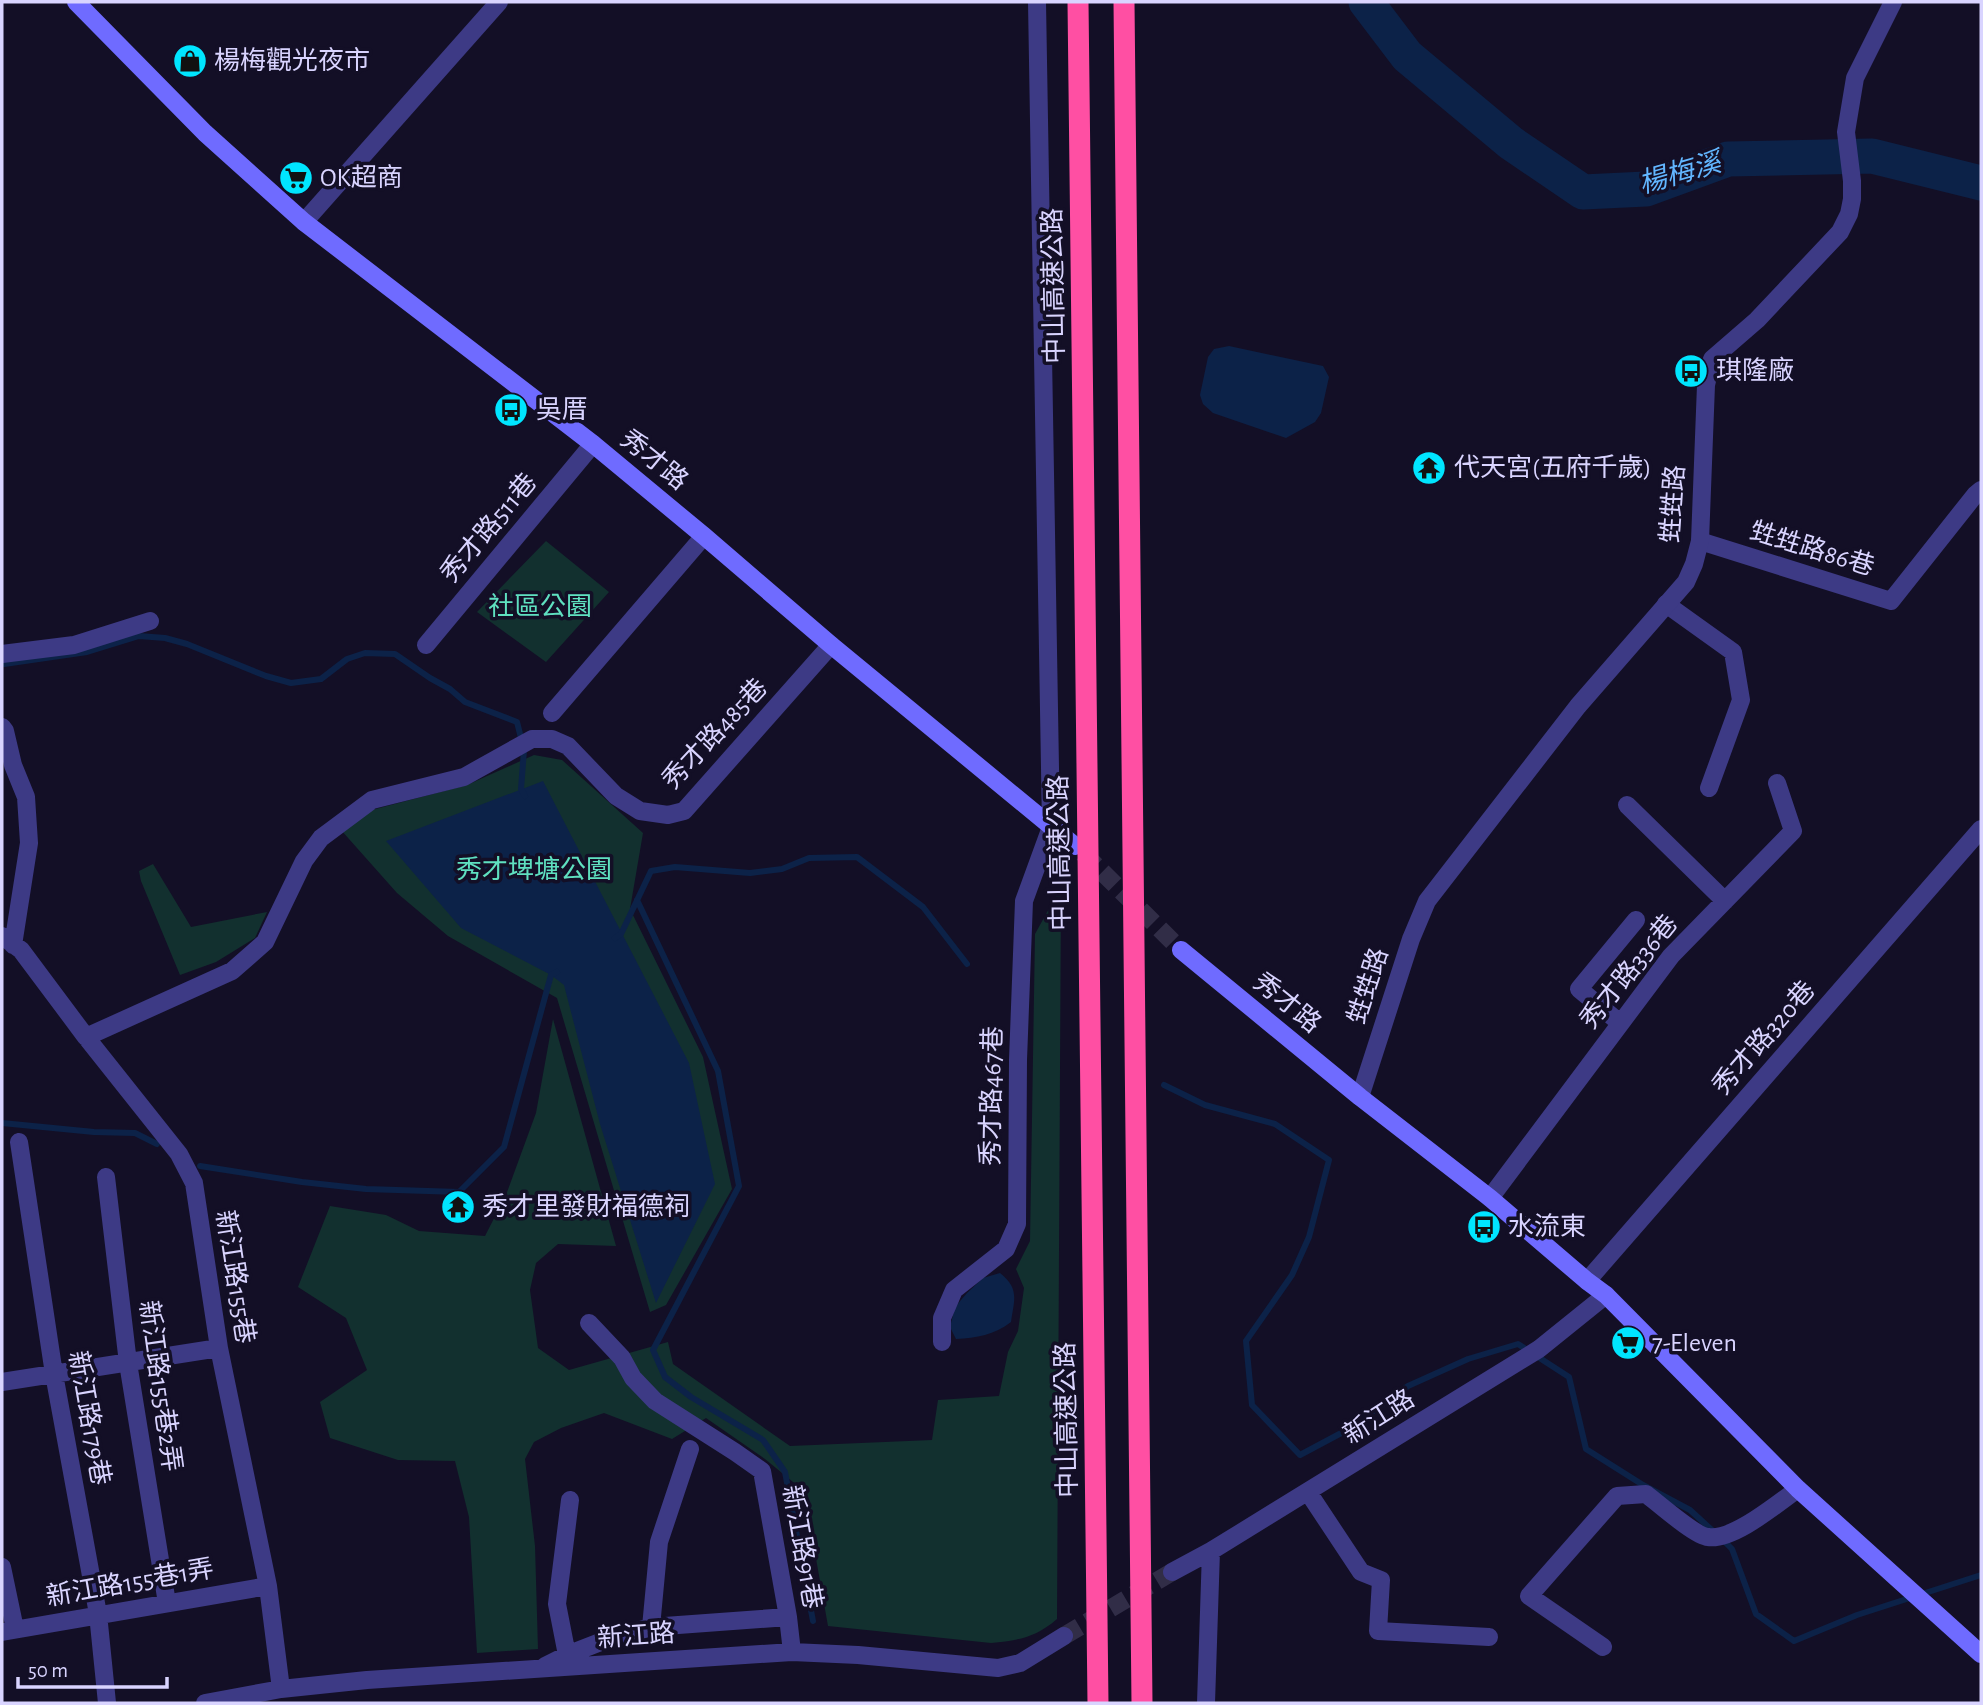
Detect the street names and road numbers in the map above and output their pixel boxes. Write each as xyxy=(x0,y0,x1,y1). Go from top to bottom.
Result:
street label: 中山高速公路 xyxy=(1039,208,1068,364)
street label: 秀才路 xyxy=(616,424,694,495)
street label: 甡甡路 xyxy=(1656,464,1689,544)
street label: 秀才路511巷 xyxy=(435,468,542,587)
street label: 甡甡路86巷 xyxy=(1747,517,1878,580)
street label: 秀才路485巷 xyxy=(656,673,772,794)
street label: 中山高速公路 xyxy=(1045,775,1074,931)
street label: 秀才路336巷 xyxy=(1574,909,1682,1034)
street label: 甡甡路 xyxy=(1343,945,1392,1027)
street label: 秀才路 xyxy=(1249,967,1327,1038)
street label: 秀才路320巷 xyxy=(1707,975,1820,1099)
street label: 秀才路467巷 xyxy=(976,1026,1006,1166)
street label: 新江路155巷 xyxy=(212,1208,259,1346)
street label: 新江路155巷2弄 xyxy=(135,1299,186,1473)
street label: 中山高速公路 xyxy=(1052,1342,1081,1498)
street label: 新江路179巷 xyxy=(64,1349,115,1487)
street label: 新江路 xyxy=(1339,1384,1419,1449)
street label: 新江路91巷 xyxy=(778,1483,827,1611)
street label: 新江路155巷1弄 xyxy=(44,1554,216,1611)
street label: 新江路 xyxy=(596,1619,676,1652)

